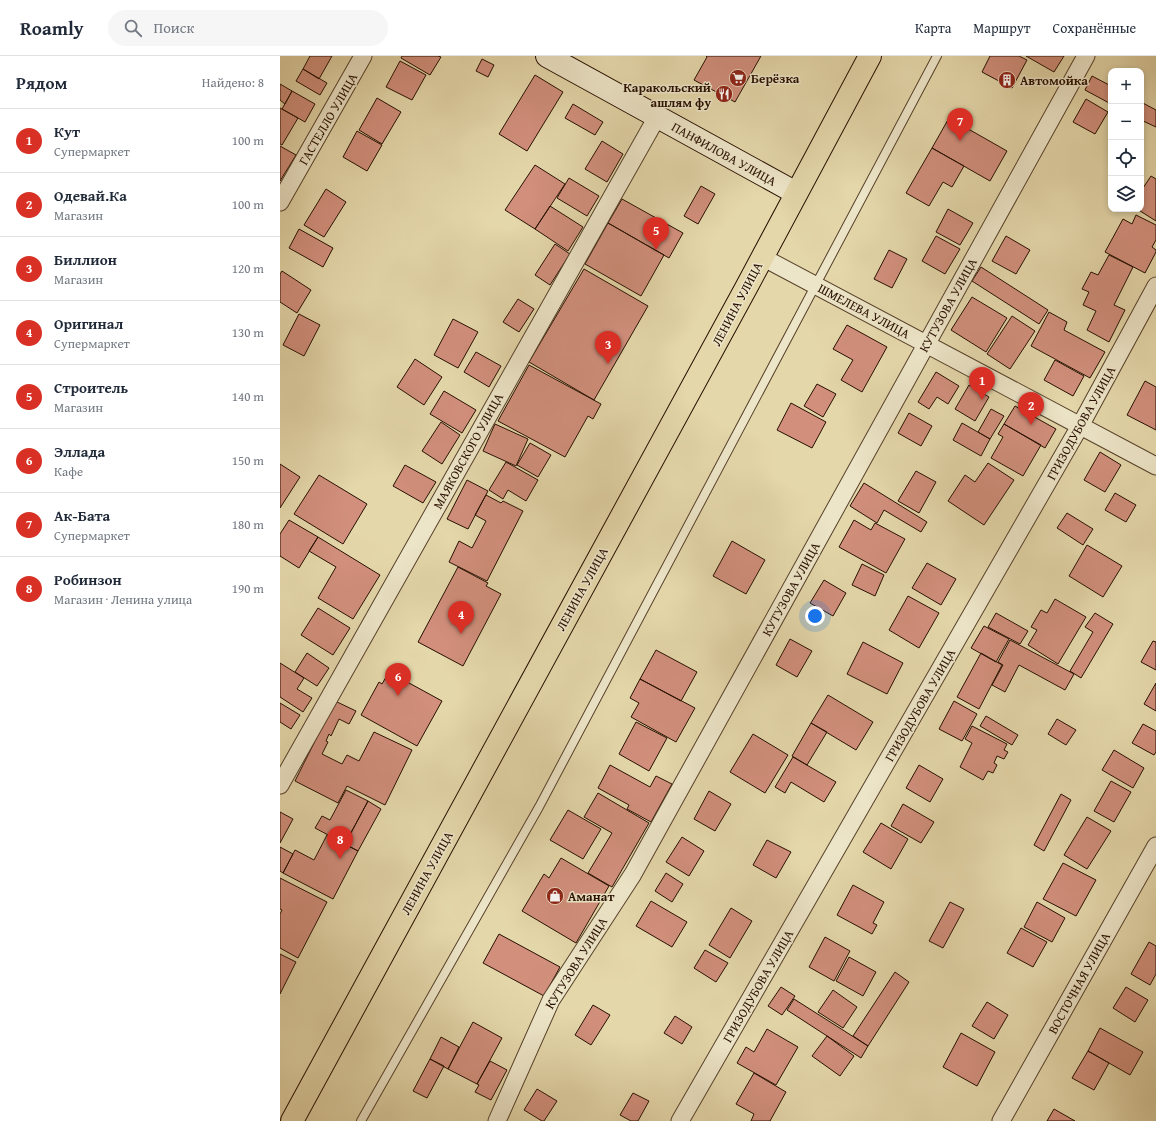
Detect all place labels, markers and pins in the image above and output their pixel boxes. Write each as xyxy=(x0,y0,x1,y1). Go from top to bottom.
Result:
supermarket icon: Берёзка xyxy=(728,68,748,88)
place label: Берёзка xyxy=(751,69,800,88)
building icon: Автомойка xyxy=(997,70,1017,90)
place label: Автомойка xyxy=(1020,71,1088,90)
place label: Каракольский ашлям фу xyxy=(623,78,711,112)
restaurant icon: Каракольский ашлям фу xyxy=(714,84,734,104)
pin: 7 xyxy=(947,108,973,141)
pin: 5 xyxy=(643,217,669,250)
pin: 3 xyxy=(595,331,621,364)
pin: 1 xyxy=(969,367,995,400)
pin: 2 xyxy=(1018,392,1044,425)
pin: 4 xyxy=(448,601,474,634)
pin: 6 xyxy=(385,663,411,696)
pin: 8 xyxy=(327,826,353,859)
shop icon: Аманат xyxy=(545,886,565,906)
place label: Аманат xyxy=(568,887,614,906)

